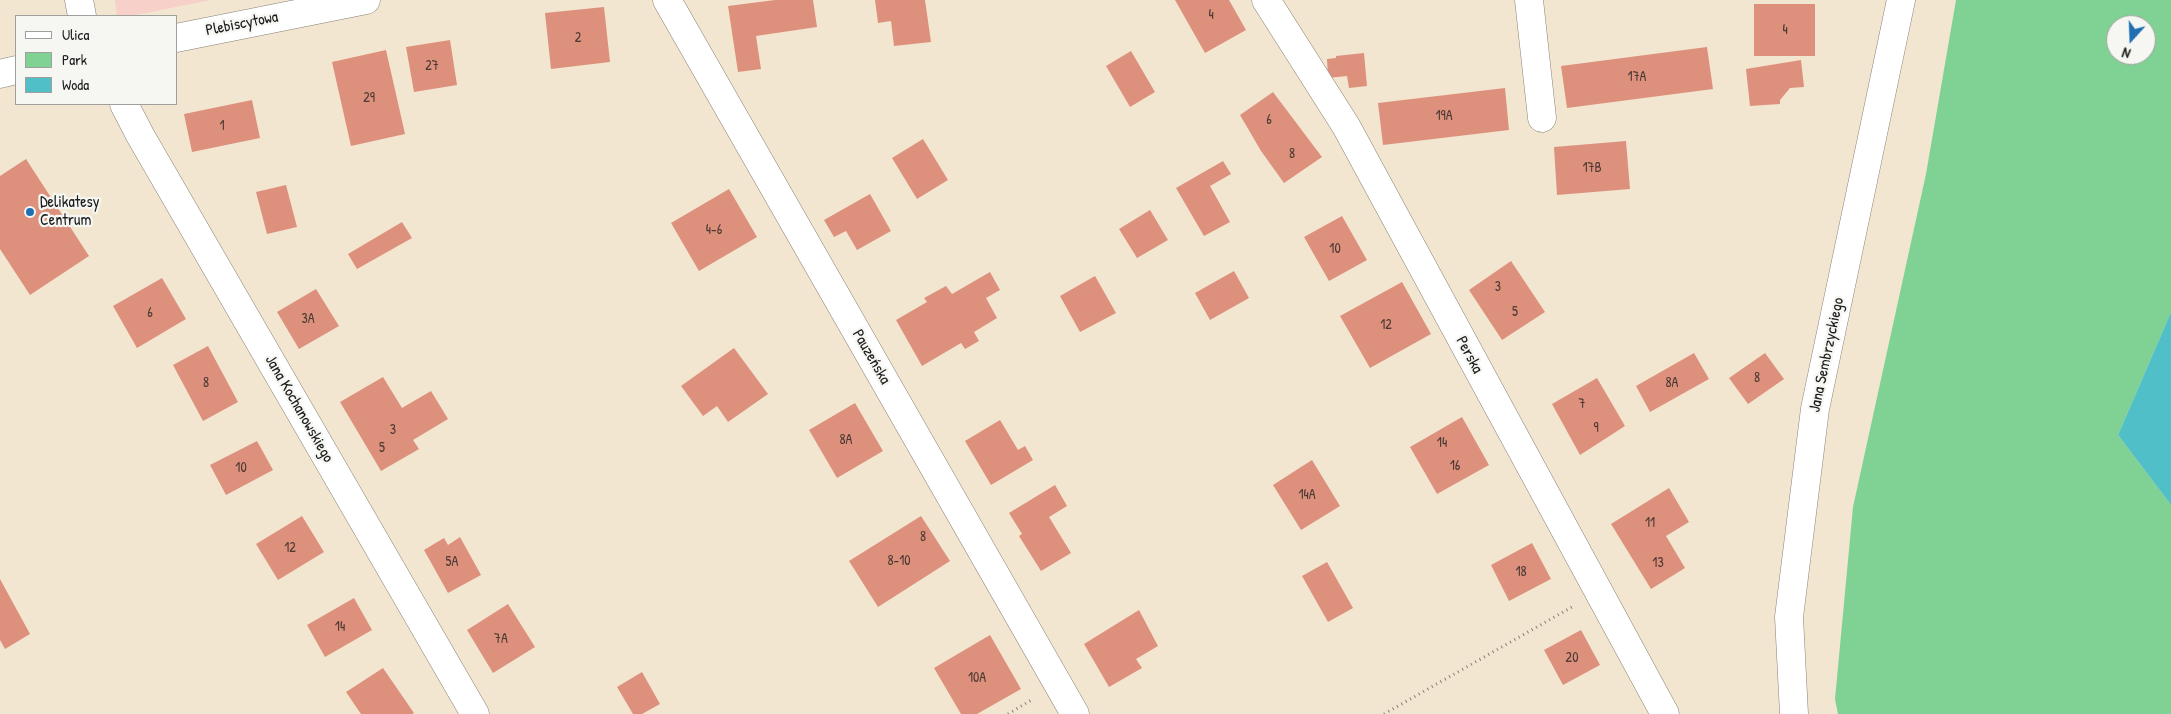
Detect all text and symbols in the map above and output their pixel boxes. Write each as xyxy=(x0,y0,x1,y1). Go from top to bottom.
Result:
house number: 4 xyxy=(1208,7,1214,23)
street label: Plebiscytowa xyxy=(204,8,280,40)
legend xyxy=(15,15,178,105)
north arrow xyxy=(2106,15,2156,65)
house number: 4 xyxy=(1782,22,1788,38)
text: Ulica xyxy=(62,24,89,45)
house number: 2 xyxy=(575,30,581,46)
text: N xyxy=(2119,43,2133,64)
text: Park xyxy=(62,49,87,70)
house number: 27 xyxy=(425,58,439,74)
house number: 17A xyxy=(1628,69,1646,85)
text: Woda xyxy=(62,74,89,95)
house number: 29 xyxy=(363,90,375,106)
house number: 19A xyxy=(1435,108,1453,124)
house number: 6 xyxy=(1266,112,1272,128)
house number: 1 xyxy=(219,118,225,134)
house number: 8 xyxy=(1289,146,1295,162)
house number: 17B xyxy=(1582,160,1602,176)
place label: Delikatesy Centrum xyxy=(40,193,100,231)
marker: Delikatesy Centrum xyxy=(24,206,36,218)
house number: 4-6 xyxy=(706,222,722,238)
house number: 10 xyxy=(1329,241,1341,257)
house number: 3 xyxy=(1495,279,1501,295)
street label: Jana Sembrzyckiego xyxy=(1805,296,1849,414)
house number: 5 xyxy=(1512,304,1518,320)
house number: 6 xyxy=(147,305,153,321)
house number: 3A xyxy=(301,311,315,327)
house number: 12 xyxy=(1380,317,1392,333)
street label: Pauzeńska xyxy=(848,326,894,388)
street label: Perska xyxy=(1451,333,1487,377)
street label: Jana Kochanowskiego xyxy=(260,352,338,466)
house number: 8 xyxy=(1754,370,1760,386)
house number: 8 xyxy=(203,375,209,391)
house number: 8A xyxy=(1666,375,1678,391)
house number: 7 xyxy=(1579,396,1585,412)
house number: 9 xyxy=(1593,420,1599,436)
house number: 3 xyxy=(390,422,396,438)
house number: 8A xyxy=(840,432,852,448)
house number: 14 xyxy=(1437,435,1447,451)
house number: 5 xyxy=(379,440,385,456)
house number: 16 xyxy=(1450,458,1460,474)
house number: 10 xyxy=(235,460,247,476)
house number: 14A xyxy=(1298,487,1316,503)
house number: 11 xyxy=(1645,515,1655,531)
house number: 8 xyxy=(920,529,926,545)
house number: 12 xyxy=(284,540,296,556)
house number: 8-10 xyxy=(887,553,911,569)
house number: 5A xyxy=(446,554,458,570)
house number: 13 xyxy=(1652,555,1664,571)
house number: 18 xyxy=(1515,564,1527,580)
house number: 14 xyxy=(335,619,345,635)
house number: 7A xyxy=(494,631,508,647)
house number: 20 xyxy=(1566,650,1578,666)
house number: 10A xyxy=(968,670,986,686)

